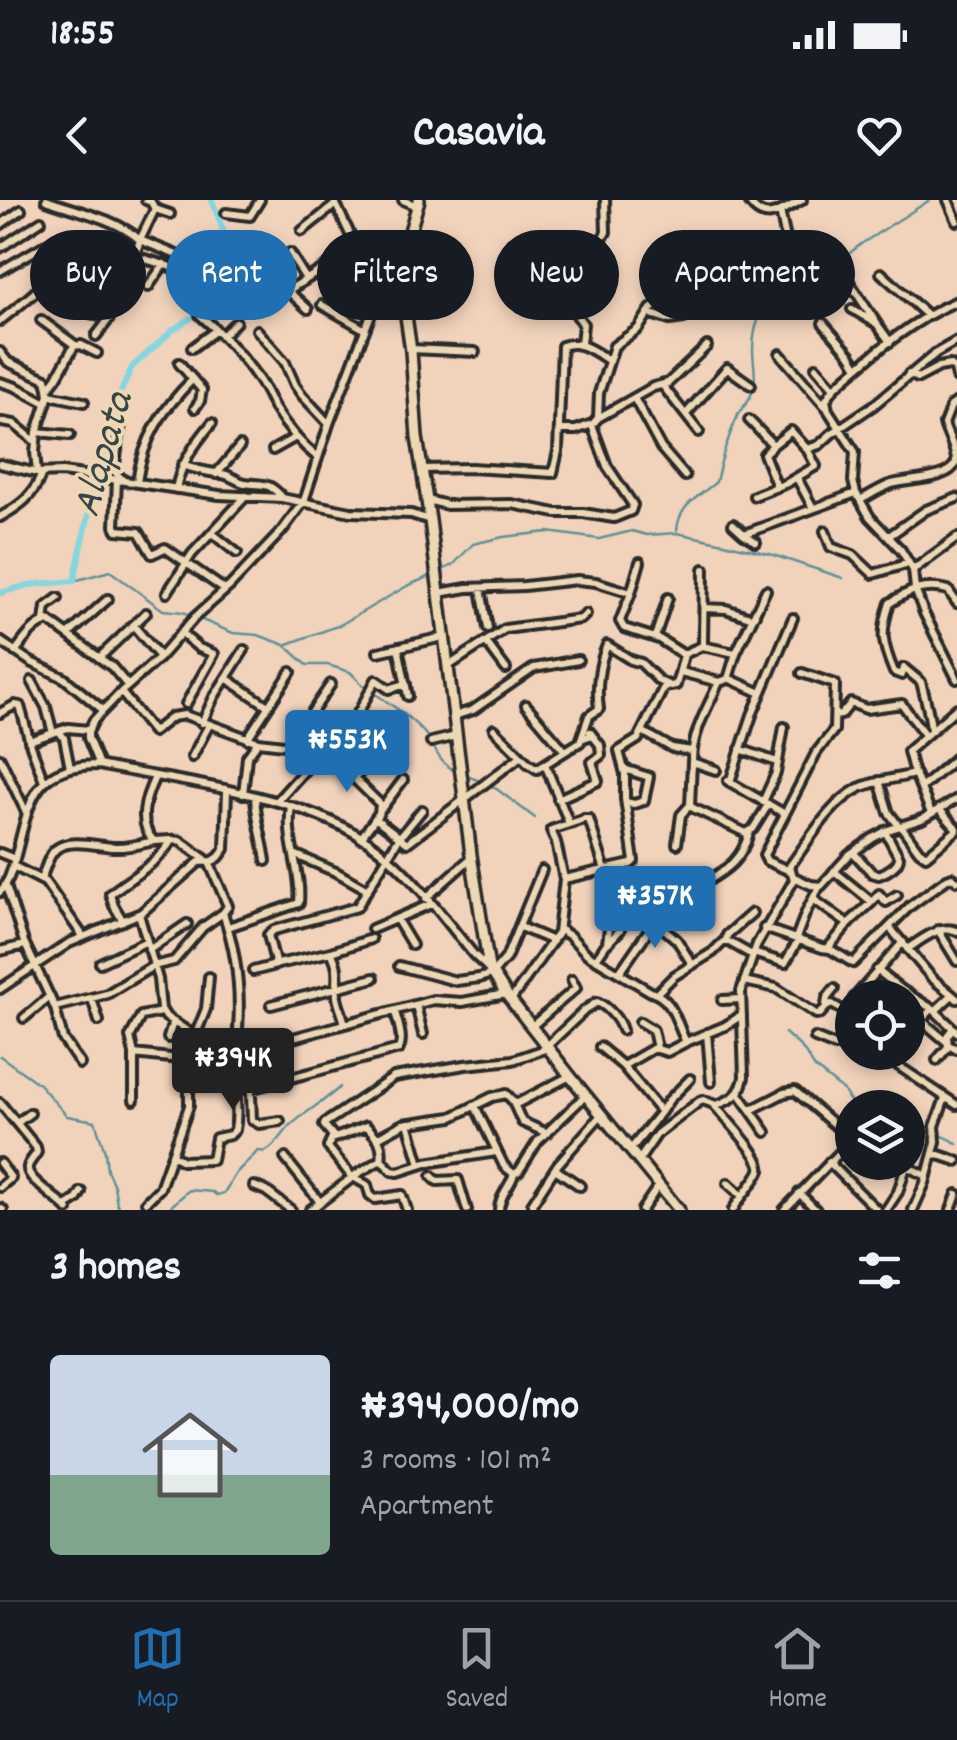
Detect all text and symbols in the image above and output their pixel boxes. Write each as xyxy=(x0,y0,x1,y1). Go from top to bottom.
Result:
text: 18:55 xyxy=(50,8,115,63)
text: Casavia xyxy=(413,103,544,167)
icon: back xyxy=(50,108,105,163)
icon: heart xyxy=(852,108,907,163)
chip: Buy xyxy=(30,230,146,320)
chip: Rent xyxy=(166,230,297,320)
chip: Filters xyxy=(317,230,474,320)
chip: New xyxy=(494,230,619,320)
chip: Apartment xyxy=(639,230,855,320)
water label: Alapata xyxy=(60,384,153,524)
pin: ₦553K xyxy=(277,710,417,795)
text: ₦553K xyxy=(307,719,387,765)
pin: ₦357K xyxy=(585,866,725,951)
text: ₦357K xyxy=(616,875,694,921)
map controls xyxy=(835,980,925,1180)
button: locate xyxy=(835,980,925,1070)
pin: ₦394K xyxy=(163,1028,303,1113)
text: ₦394K xyxy=(194,1037,272,1083)
button: layers xyxy=(835,1090,925,1180)
text: 3 homes xyxy=(50,1240,181,1300)
icon: filters xyxy=(852,1243,907,1298)
text: ₦394,000/mo xyxy=(360,1379,579,1439)
icon: home xyxy=(130,1395,250,1515)
text: 3 rooms · 101 m² xyxy=(360,1439,552,1485)
text: Apartment xyxy=(360,1485,494,1531)
tab: Map xyxy=(130,1621,185,1721)
tab: Saved xyxy=(446,1621,508,1721)
tab: Home xyxy=(768,1621,827,1721)

